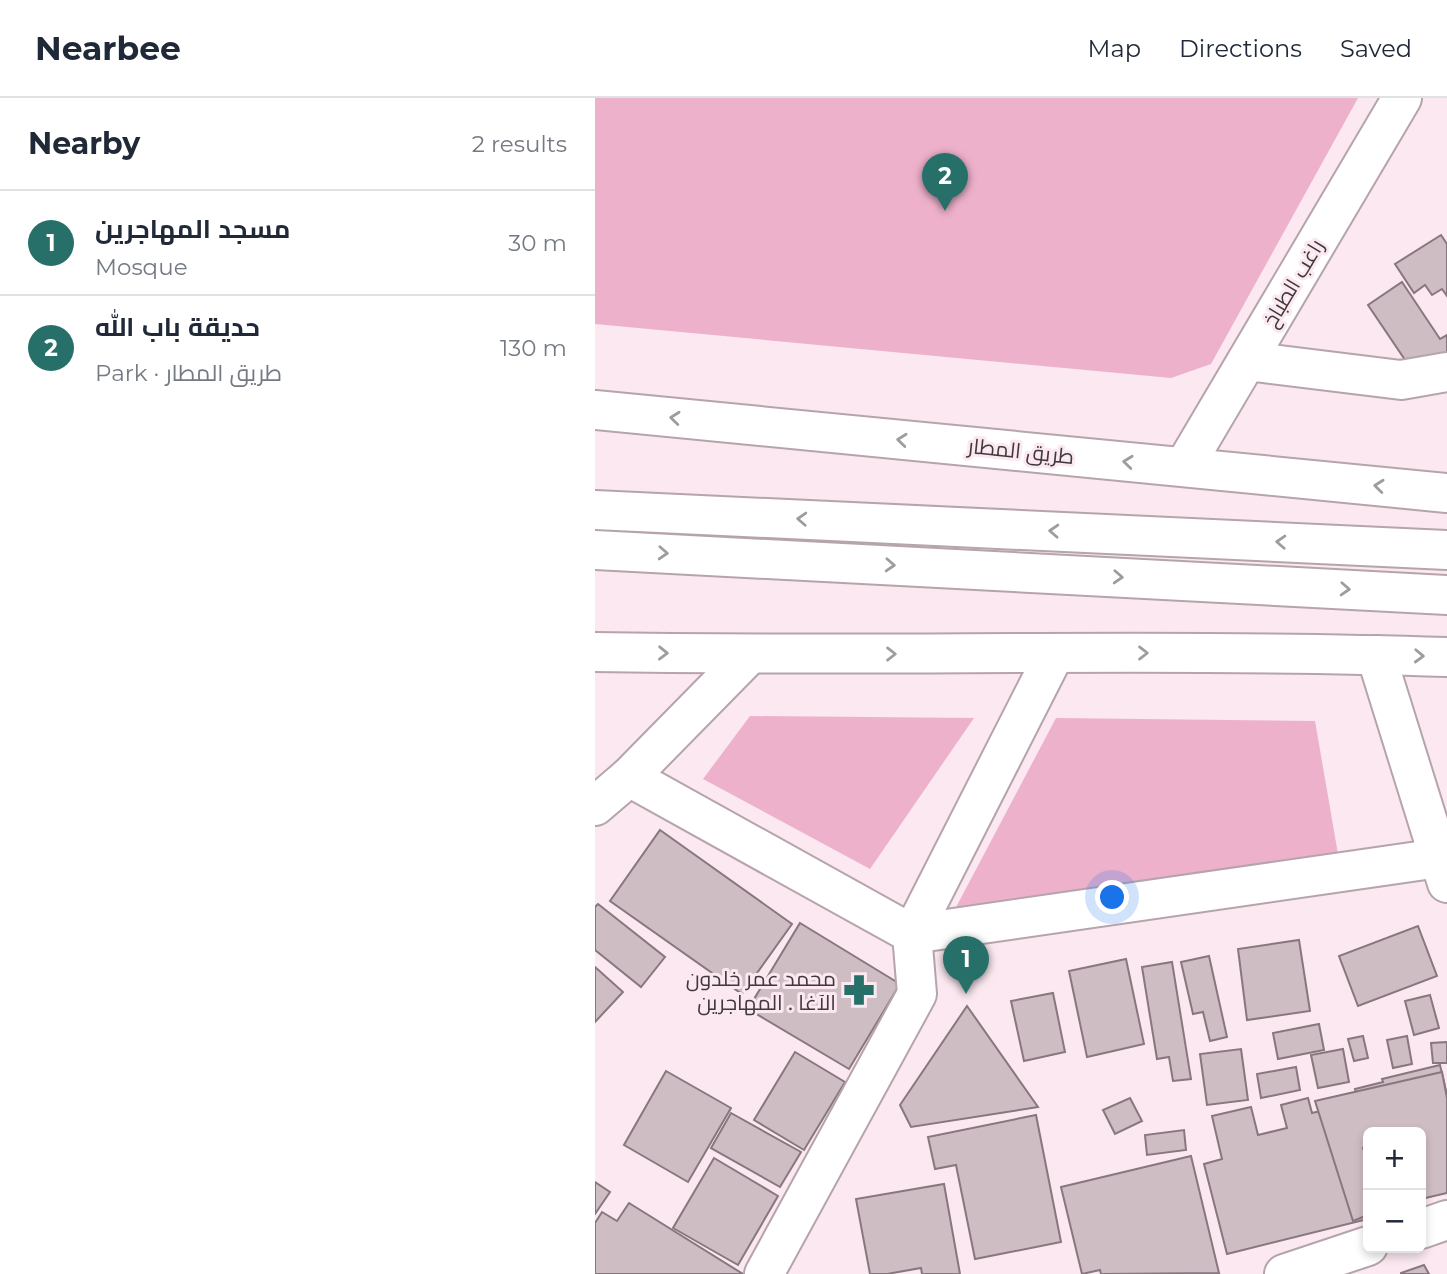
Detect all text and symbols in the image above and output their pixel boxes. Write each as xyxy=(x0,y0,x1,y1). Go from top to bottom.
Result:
text: Nearbee xyxy=(35,28,181,68)
text: Map xyxy=(1088,34,1141,63)
text: Directions xyxy=(1179,34,1302,63)
text: Saved xyxy=(1340,34,1412,63)
text: Nearby xyxy=(28,125,140,162)
text: 2 results xyxy=(472,130,567,158)
pin: 2 xyxy=(922,153,968,211)
text: مسجد المهاجرين xyxy=(95,213,290,245)
text: 1 xyxy=(46,229,56,257)
text: 30 m xyxy=(508,229,567,257)
street label: راغب الطباخ xyxy=(1257,235,1331,332)
text: Mosque xyxy=(95,253,188,281)
text: حديقة باب الله xyxy=(95,311,260,343)
text: 2 xyxy=(44,334,58,362)
text: 130 m xyxy=(500,334,567,362)
text: Park · طريق المطار xyxy=(95,359,282,387)
one-way arrow xyxy=(670,411,681,426)
one-way arrow xyxy=(896,433,907,448)
street label: طريق المطار xyxy=(966,433,1075,470)
one-way arrow xyxy=(1122,455,1133,470)
one-way arrow xyxy=(1373,479,1385,494)
one-way arrow xyxy=(796,512,807,527)
one-way arrow xyxy=(1048,524,1059,539)
one-way arrow xyxy=(1275,535,1286,550)
one-way arrow xyxy=(658,545,669,560)
one-way arrow xyxy=(885,557,896,572)
one-way arrow xyxy=(1112,569,1123,584)
one-way arrow xyxy=(1339,581,1350,596)
one-way arrow xyxy=(658,645,669,661)
one-way arrow xyxy=(1138,645,1148,661)
one-way arrow xyxy=(886,646,896,662)
one-way arrow xyxy=(1414,648,1425,663)
your location xyxy=(1095,880,1129,914)
pin: 1 xyxy=(943,936,989,994)
place label: محمد عمر خلدون الآغا . المهاجرين xyxy=(686,966,836,1016)
pharmacy icon: محمد عمر خلدون الآغا . المهاجرين xyxy=(842,973,876,1007)
map controls xyxy=(1363,1127,1426,1253)
button: + xyxy=(1363,1127,1426,1190)
button: − xyxy=(1363,1190,1426,1253)

